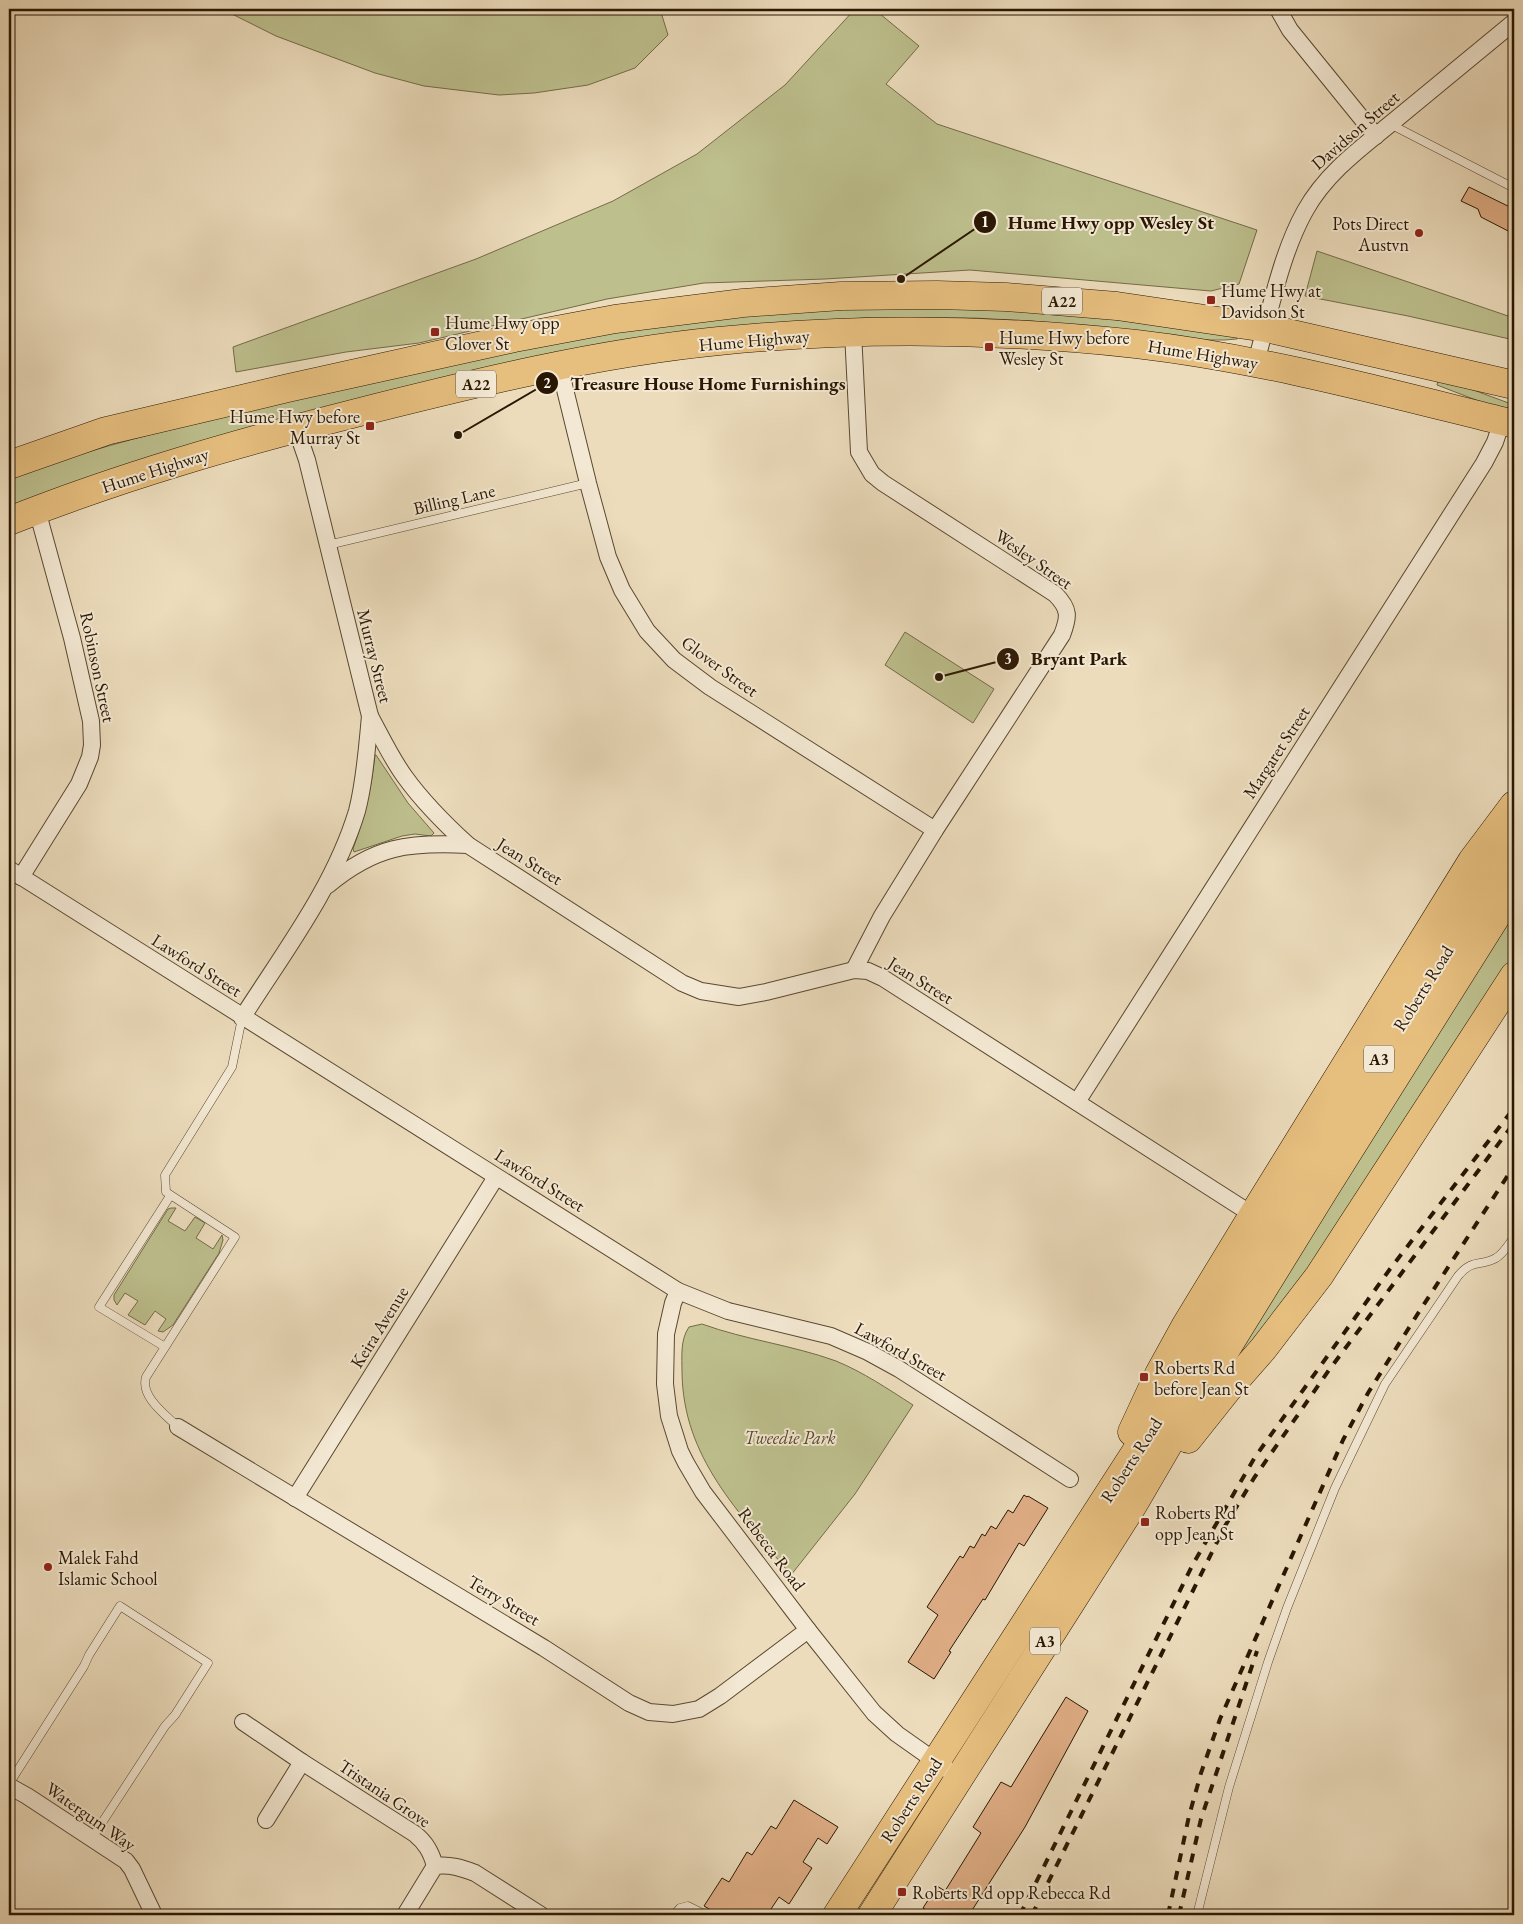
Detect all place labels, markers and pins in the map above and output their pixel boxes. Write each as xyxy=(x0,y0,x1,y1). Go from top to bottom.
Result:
callout: Hume Hwy opp Wesley St xyxy=(973,205,1224,239)
place label: Pots Direct Austvn xyxy=(1332,212,1409,256)
marker: Pots Direct Austvn xyxy=(1413,227,1425,239)
place label: Hume Hwy at Davidson St xyxy=(1221,279,1321,323)
marker: Hume Hwy at Davidson St xyxy=(1205,294,1217,306)
place label: Hume Hwy opp Glover St xyxy=(445,311,560,355)
marker: Hume Hwy opp Glover St xyxy=(429,326,441,338)
place label: Hume Hwy before Wesley St xyxy=(999,326,1130,370)
marker: Hume Hwy before Wesley St xyxy=(983,341,995,353)
callout: Treasure House Home Furnishings xyxy=(535,366,855,400)
place label: Hume Hwy before Murray St xyxy=(229,405,360,449)
marker: Hume Hwy before Murray St xyxy=(364,420,376,432)
callout: Bryant Park xyxy=(995,642,1137,676)
place label: Roberts Rd before Jean St xyxy=(1154,1356,1249,1400)
marker: Roberts Rd before Jean St xyxy=(1138,1371,1150,1383)
place label: Roberts Rd opp Jean St xyxy=(1155,1501,1237,1545)
marker: Roberts Rd opp Jean St xyxy=(1139,1516,1151,1528)
place label: Malek Fahd Islamic School xyxy=(58,1546,158,1590)
marker: Malek Fahd Islamic School xyxy=(42,1561,54,1573)
place label: Roberts Rd opp Rebecca Rd xyxy=(912,1881,1111,1904)
marker: Roberts Rd opp Rebecca Rd xyxy=(896,1886,908,1898)

